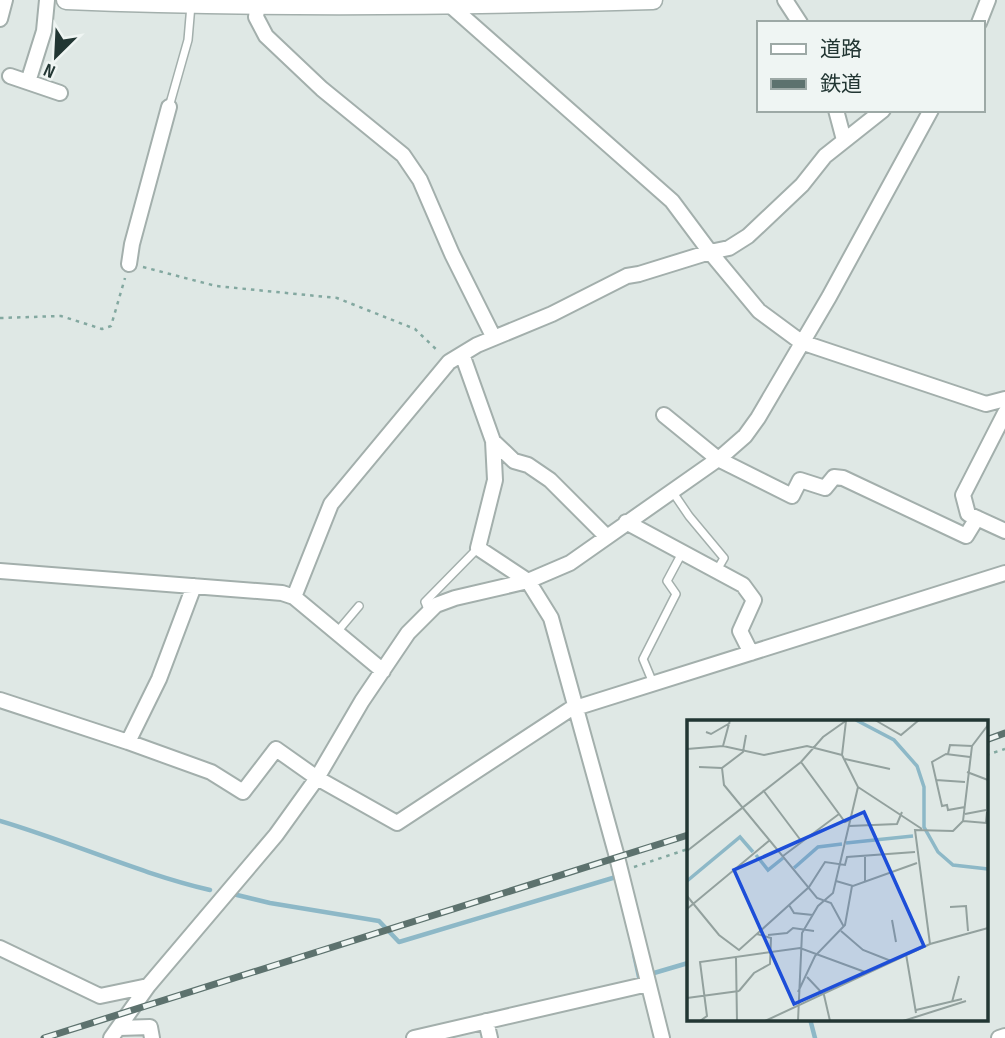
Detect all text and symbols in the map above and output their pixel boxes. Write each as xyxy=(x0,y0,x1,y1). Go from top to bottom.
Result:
north arrow xyxy=(21,21,91,91)
legend xyxy=(757,21,984,112)
text: 道路 xyxy=(820,37,862,62)
text: N xyxy=(40,58,59,83)
text: 鉄道 xyxy=(820,72,862,97)
inset map xyxy=(687,720,988,1020)

